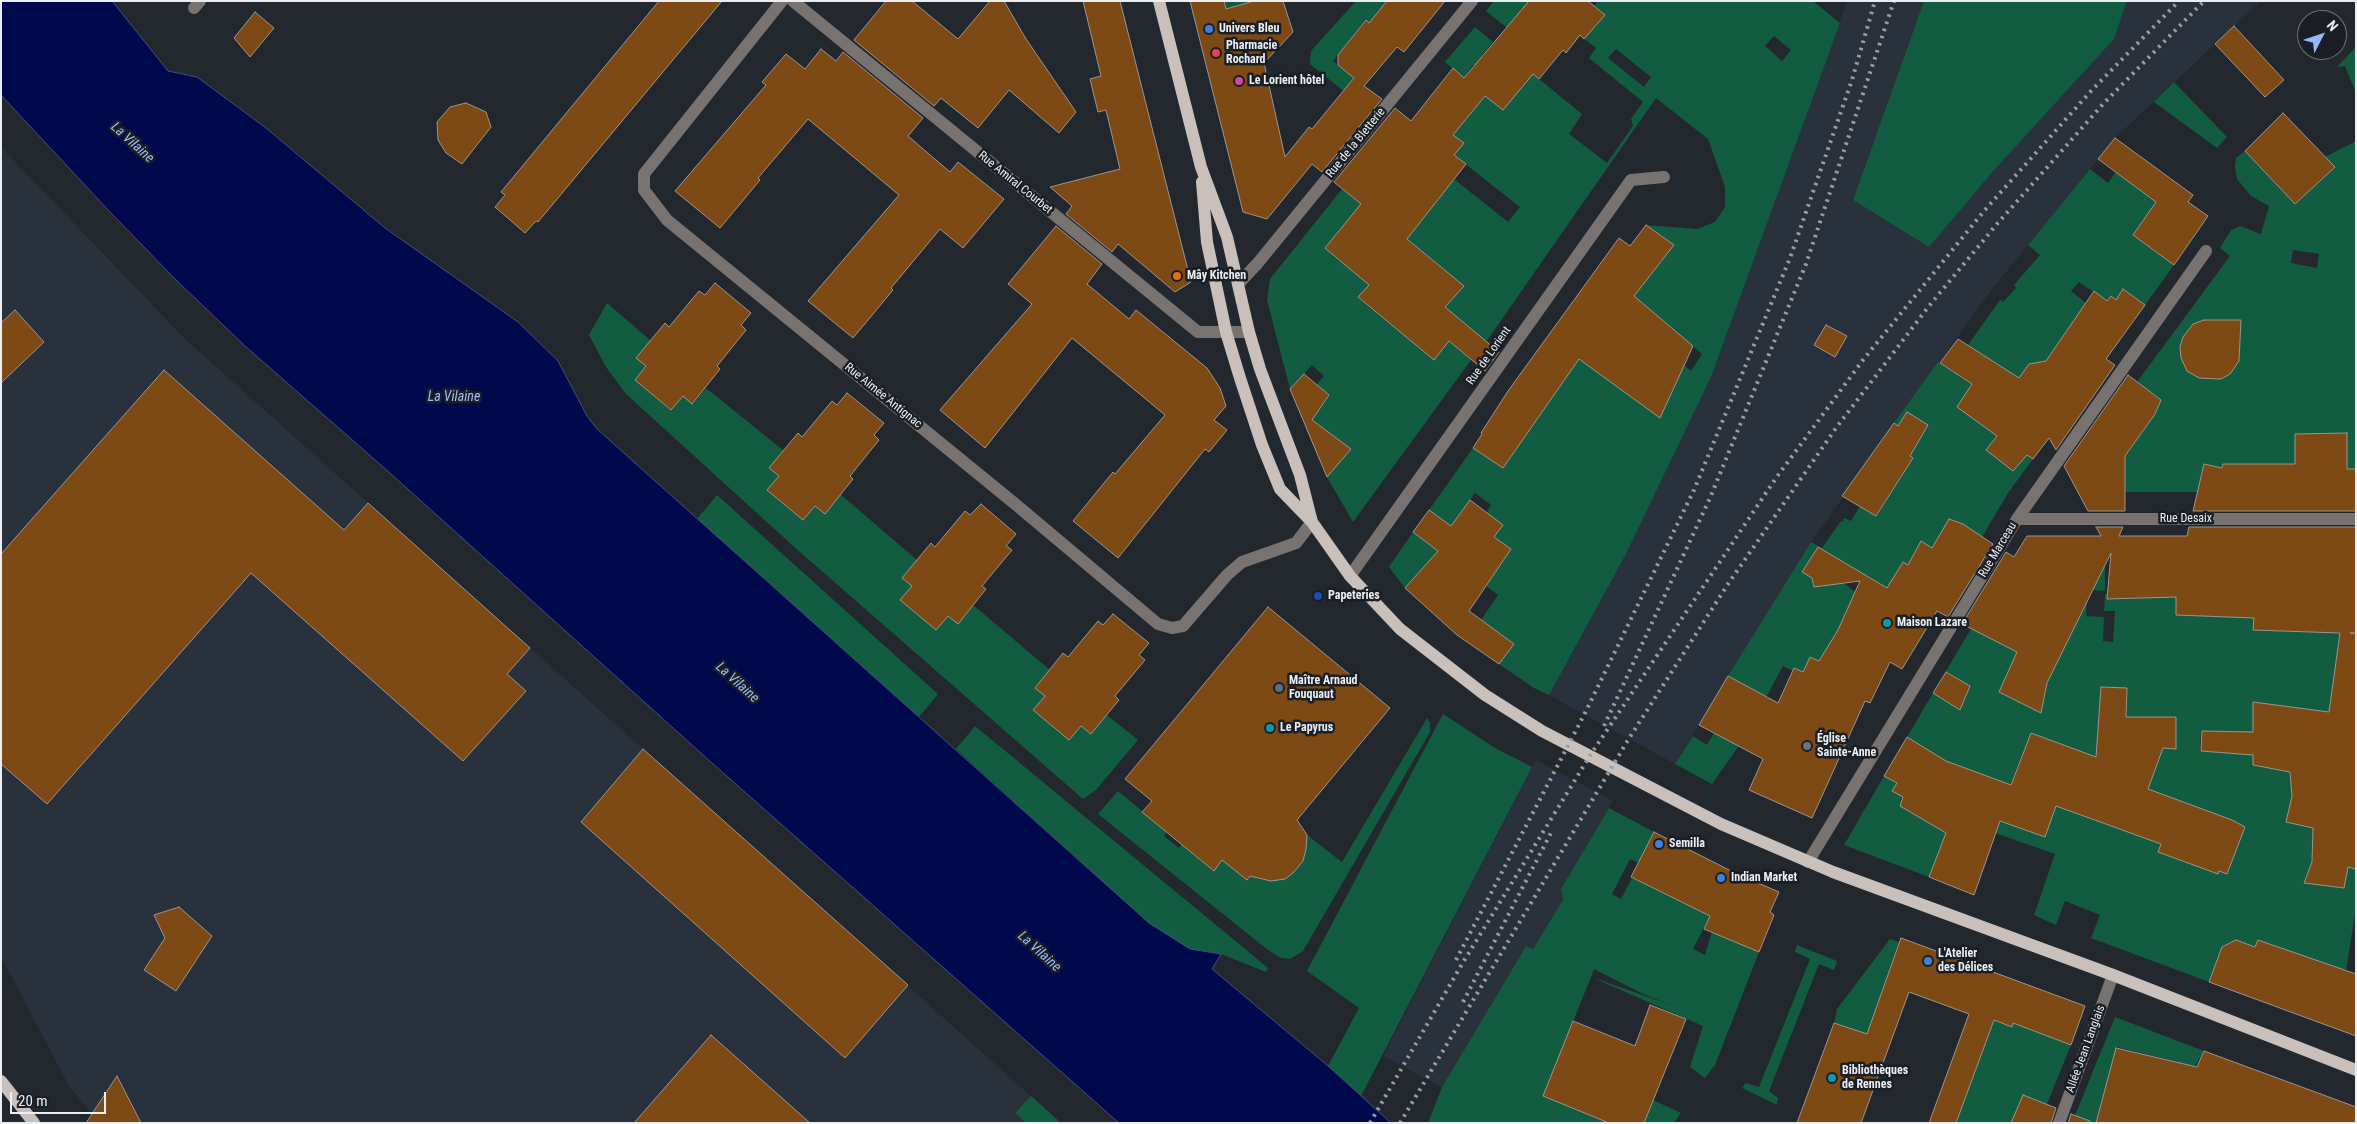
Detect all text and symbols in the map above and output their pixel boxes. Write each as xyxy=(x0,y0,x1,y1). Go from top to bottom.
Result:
north arrow xyxy=(2297,10,2347,60)
text: N xyxy=(2324,17,2341,34)
place label: Univers Bleu xyxy=(1219,22,1279,36)
marker: Univers Bleu xyxy=(1203,23,1215,35)
place label: Pharmacie Rochard xyxy=(1226,39,1277,67)
marker: Pharmacie Rochard xyxy=(1210,47,1222,59)
place label: Le Lorient hôtel xyxy=(1249,74,1324,88)
marker: Le Lorient hôtel xyxy=(1233,75,1245,87)
street label: Rue de la Bletterie xyxy=(1323,105,1389,181)
water label: La Vilaine xyxy=(107,119,157,167)
street label: Rue Amiral Courbet xyxy=(975,149,1055,217)
place label: Mây Kitchen xyxy=(1187,269,1246,283)
marker: Mây Kitchen xyxy=(1171,270,1183,282)
street label: Rue de Lorient xyxy=(1464,324,1514,388)
street label: Rue Aimée Antignac xyxy=(841,360,925,432)
water label: La Vilaine xyxy=(428,389,480,405)
street label: Rue Desaix xyxy=(2160,512,2212,526)
street label: Rue Marceau xyxy=(1976,520,2020,580)
place label: Papeteries xyxy=(1328,589,1380,603)
marker: Papeteries xyxy=(1312,590,1324,602)
place label: Maison Lazare xyxy=(1897,616,1967,630)
marker: Maison Lazare xyxy=(1881,617,1893,629)
water label: La Vilaine xyxy=(712,659,762,707)
place label: Maître Arnaud Fouquaut xyxy=(1289,674,1357,702)
marker: Maître Arnaud Fouquaut xyxy=(1273,682,1285,694)
place label: Le Papyrus xyxy=(1280,721,1333,735)
marker: Le Papyrus xyxy=(1264,722,1276,734)
place label: Église Sainte-Anne xyxy=(1817,732,1876,760)
marker: Église Sainte-Anne xyxy=(1801,740,1813,752)
place label: Semilla xyxy=(1669,837,1705,851)
marker: Semilla xyxy=(1653,838,1665,850)
place label: Indian Market xyxy=(1731,871,1797,885)
marker: Indian Market xyxy=(1715,872,1727,884)
water label: La Vilaine xyxy=(1014,928,1064,976)
place label: L'Atelier des Délices xyxy=(1938,947,1993,975)
marker: L'Atelier des Délices xyxy=(1922,955,1934,967)
street label: Allée Jean Langlais xyxy=(2063,1003,2109,1095)
place label: Bibliothèques de Rennes xyxy=(1842,1064,1908,1092)
marker: Bibliothèques de Rennes xyxy=(1826,1072,1838,1084)
scale bar xyxy=(12,1082,109,1114)
text: 20 m xyxy=(18,1092,48,1110)

